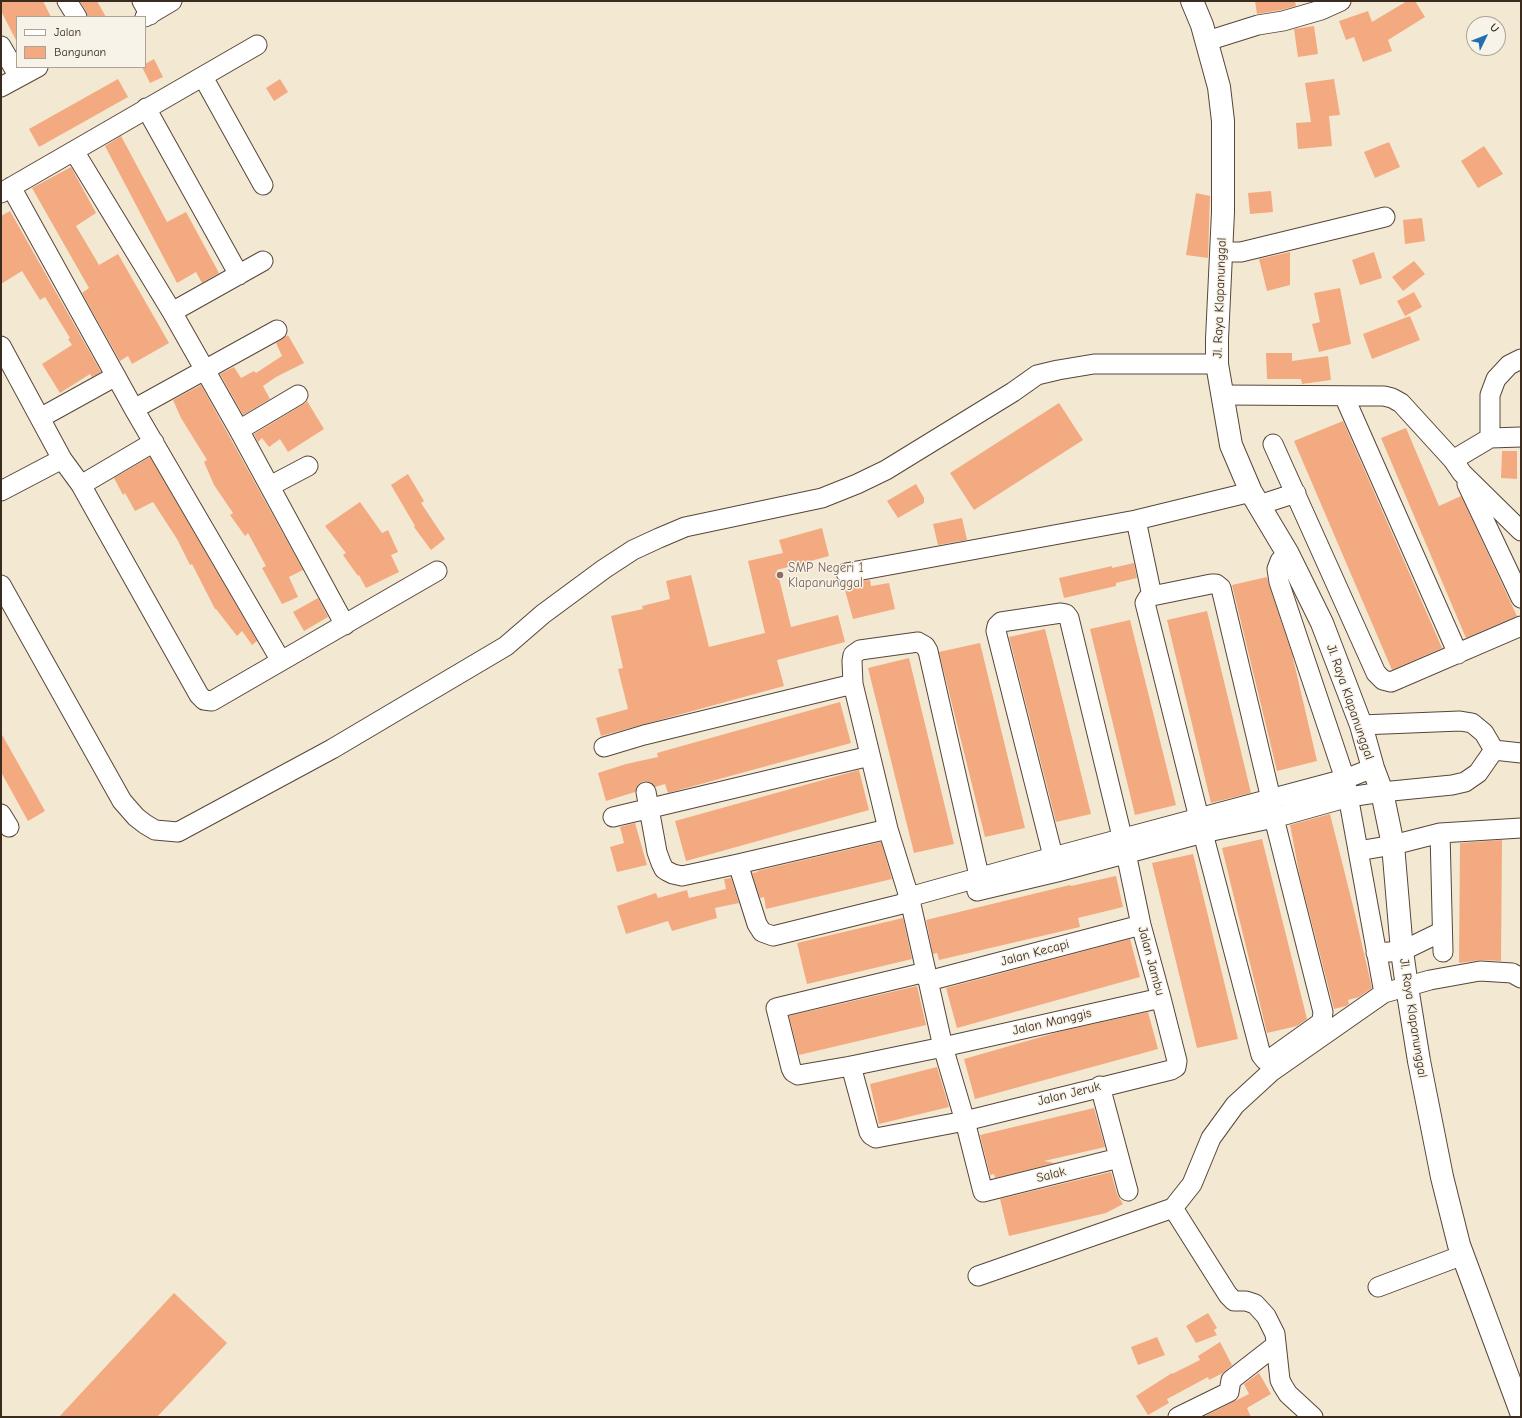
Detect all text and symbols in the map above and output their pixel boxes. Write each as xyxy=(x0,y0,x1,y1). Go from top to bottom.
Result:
legend xyxy=(16,16,146,68)
north arrow xyxy=(1466,16,1506,56)
text: U xyxy=(1487,21,1502,35)
text: Jalan xyxy=(54,25,81,39)
text: Bangunan xyxy=(54,45,106,59)
street label: Jl. Raya Klapanunggal xyxy=(1210,237,1230,359)
place label: SMP Negeri 1 Klapanunggal xyxy=(788,560,864,591)
marker: SMP Negeri 1 Klapanunggal xyxy=(775,570,785,580)
street label: Jl. Raya Klapanunggal xyxy=(1323,642,1377,762)
street label: Jalan Jambu xyxy=(1134,925,1168,997)
street label: Jalan Kecapi xyxy=(999,936,1071,970)
street label: Jl. Raya Klapanunggal xyxy=(1396,957,1430,1079)
street label: Jalan Manggis xyxy=(1011,1005,1093,1039)
street label: Jalan Jeruk xyxy=(1036,1079,1102,1109)
street label: Salak xyxy=(1035,1164,1067,1186)

